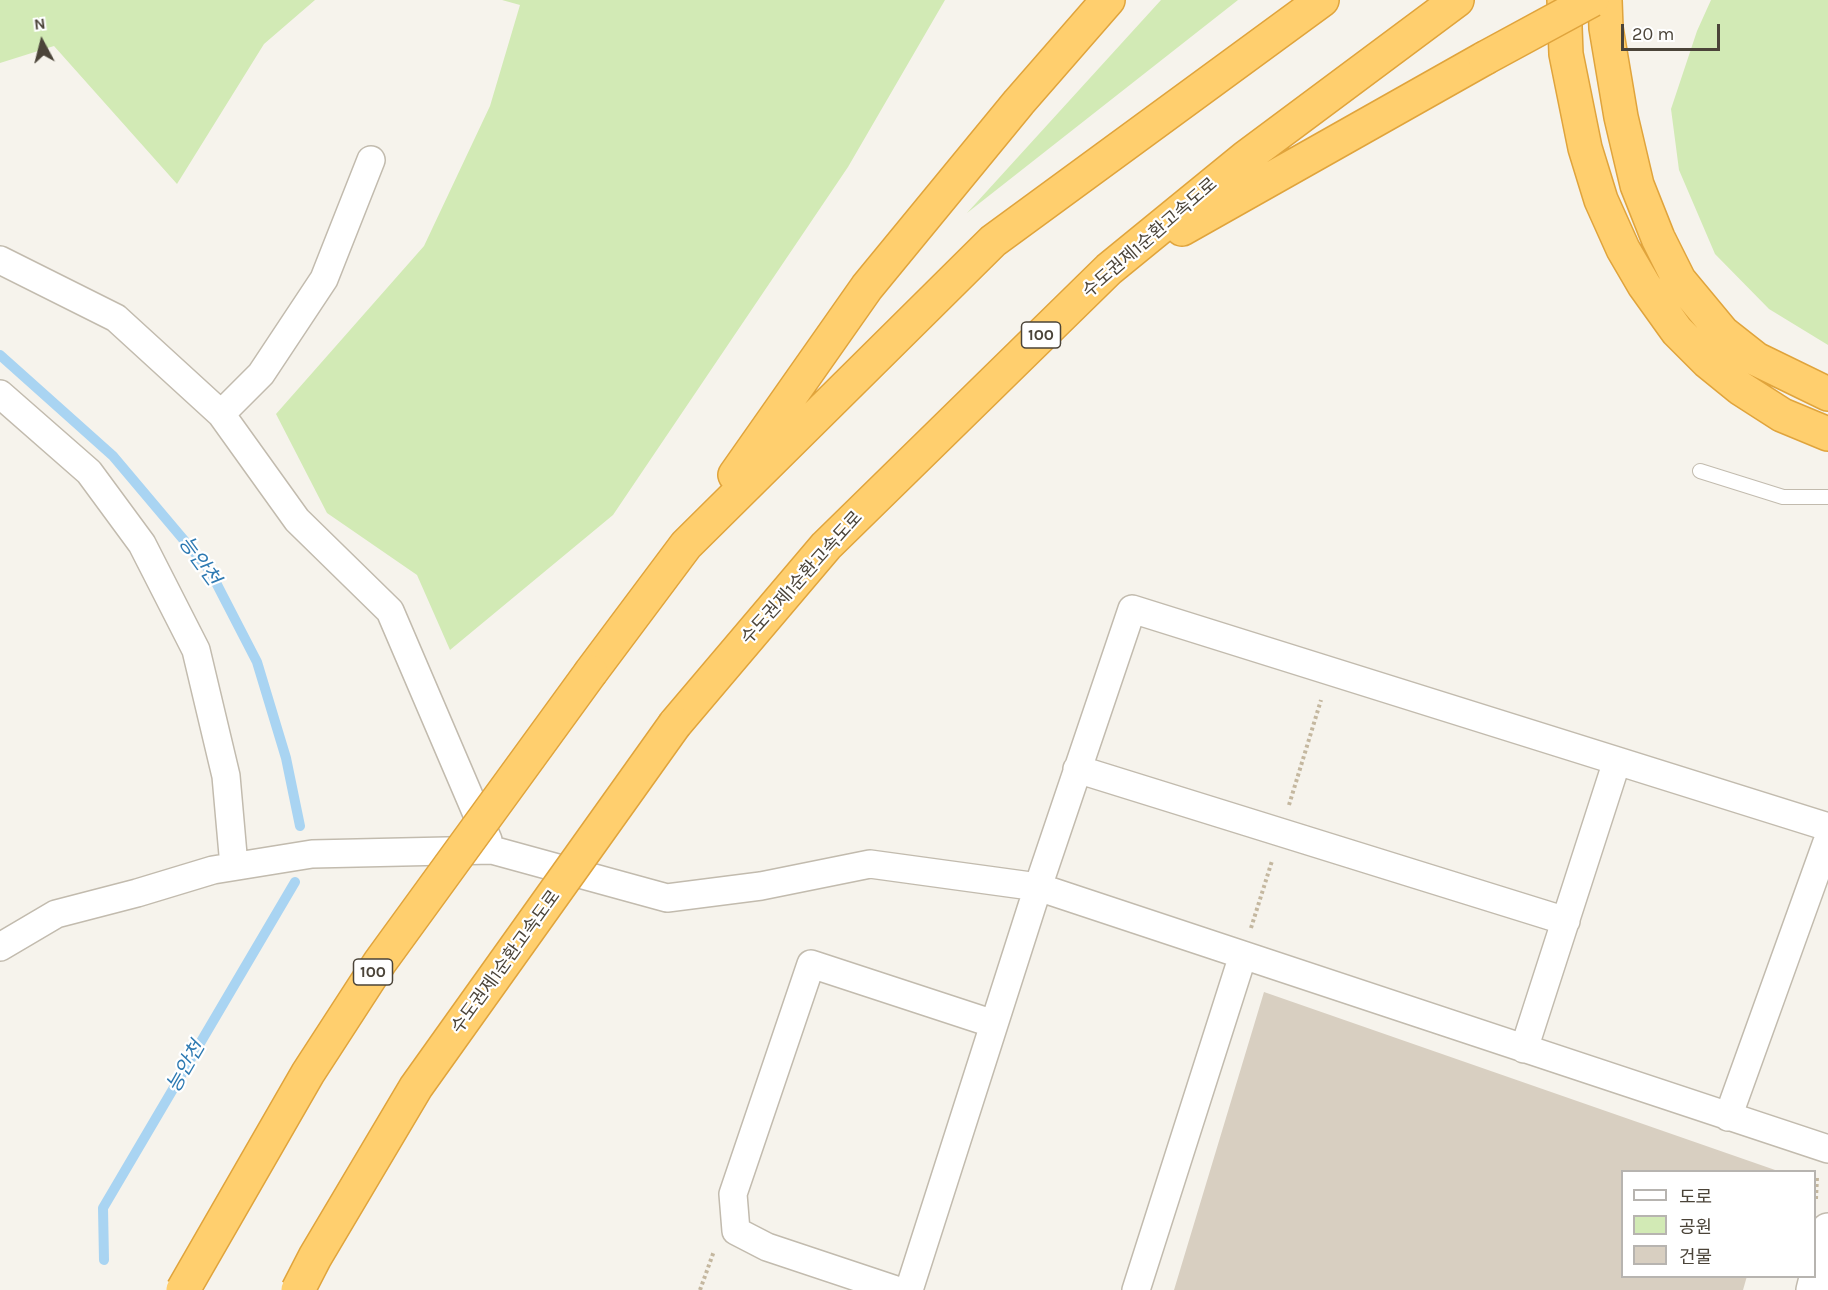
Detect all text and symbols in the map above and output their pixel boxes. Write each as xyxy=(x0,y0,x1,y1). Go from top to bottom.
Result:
north arrow xyxy=(12,12,72,72)
scale bar xyxy=(1624,12,1723,50)
text: N xyxy=(33,14,47,34)
text: 20 m xyxy=(1632,23,1674,45)
street label: 수도권제1순환고속도로 xyxy=(1078,174,1222,302)
road number: 100 xyxy=(1022,322,1060,348)
street label: 수도권제1순환고속도로 xyxy=(737,507,867,649)
water label: 능안천 xyxy=(173,532,225,590)
street label: 수도권제1순환고속도로 xyxy=(447,886,565,1038)
road number: 100 xyxy=(354,959,392,985)
water label: 능안천 xyxy=(162,1037,210,1097)
legend xyxy=(1621,1170,1816,1278)
text: 도로 xyxy=(1679,1186,1712,1208)
text: 공원 xyxy=(1679,1216,1712,1238)
text: 건물 xyxy=(1679,1246,1712,1268)

